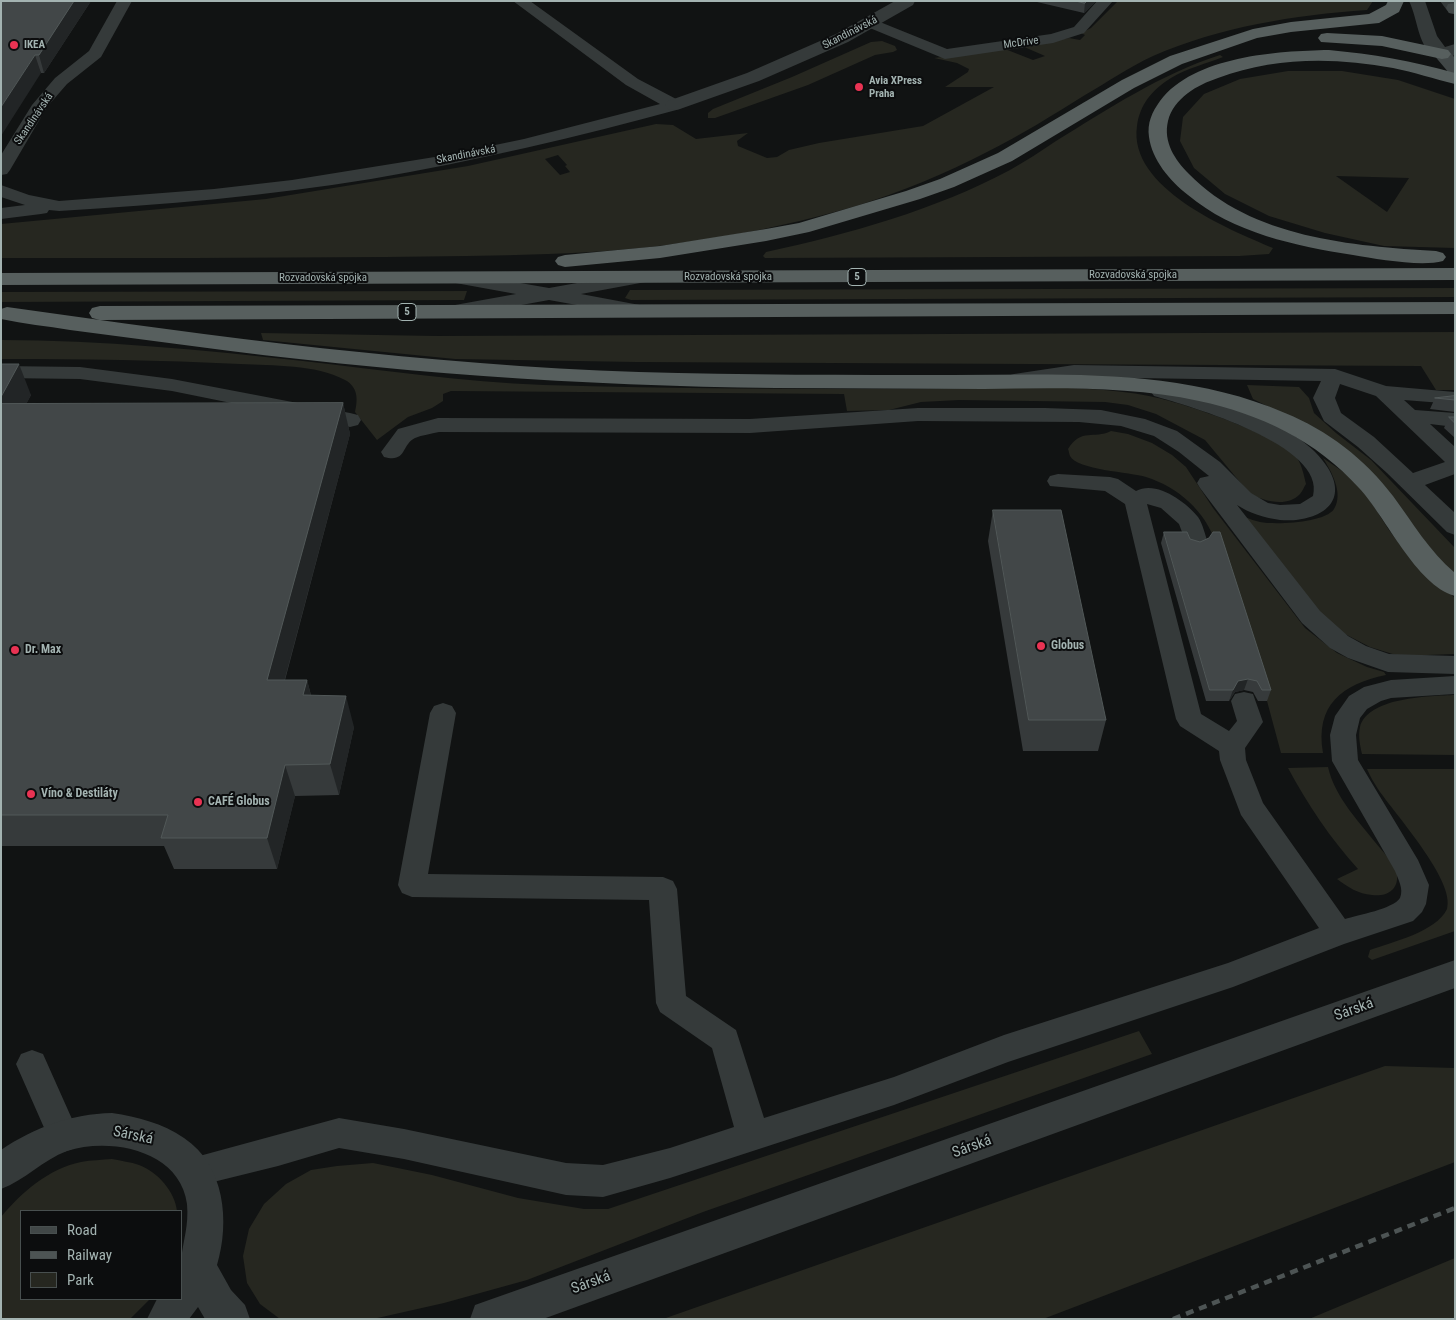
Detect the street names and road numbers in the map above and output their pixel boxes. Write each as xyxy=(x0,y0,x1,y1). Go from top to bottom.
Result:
street label: Skandinávská xyxy=(820,14,880,52)
street label: McDrive xyxy=(1003,34,1039,52)
street label: Skandinávská xyxy=(12,91,56,147)
street label: Skandinávská xyxy=(435,143,497,167)
road number: 5 xyxy=(848,268,866,286)
street label: Rozvadovská spojka xyxy=(1089,268,1177,282)
street label: Rozvadovská spojka xyxy=(684,270,772,284)
street label: Rozvadovská spojka xyxy=(279,271,367,285)
road number: 5 xyxy=(398,304,416,320)
street label: Sárská xyxy=(1332,995,1376,1025)
street label: Sárská xyxy=(111,1123,155,1149)
street label: Sárská xyxy=(950,1132,994,1162)
street label: Sárská xyxy=(569,1268,613,1298)

